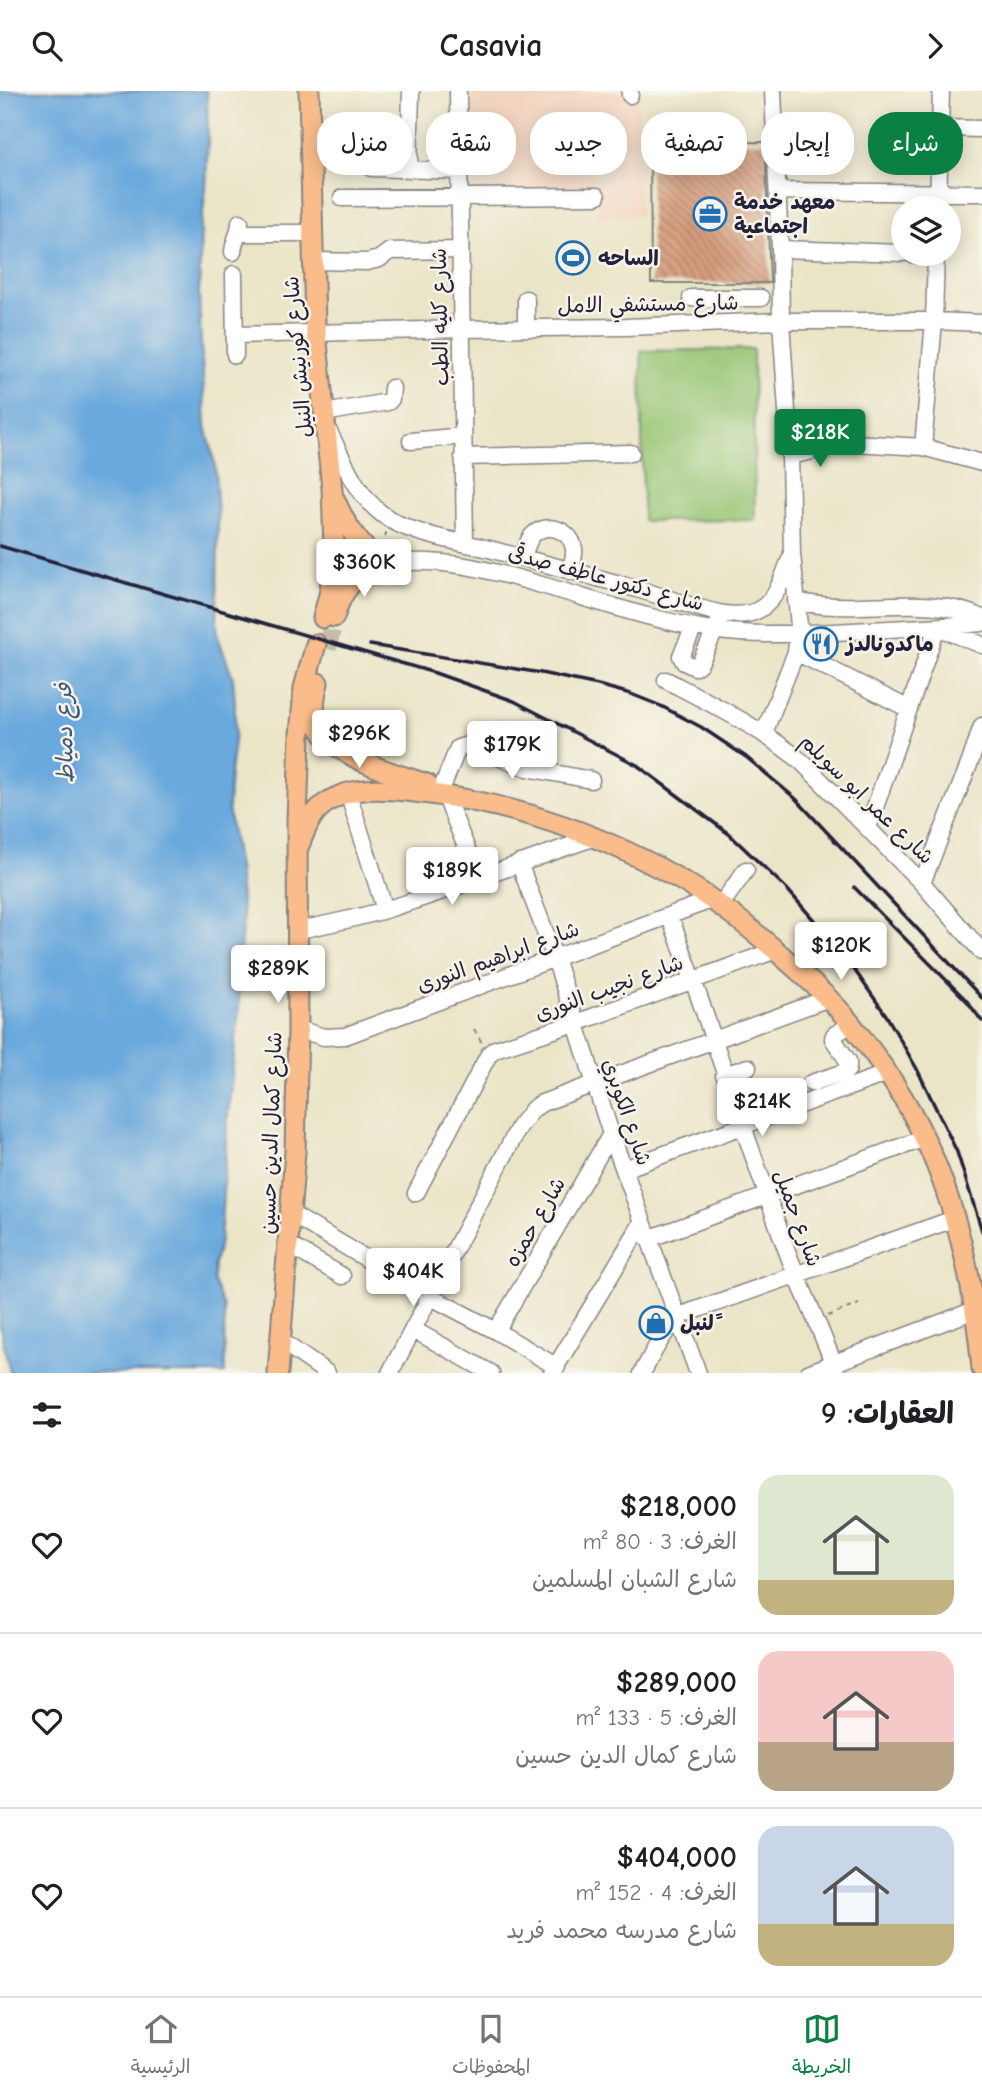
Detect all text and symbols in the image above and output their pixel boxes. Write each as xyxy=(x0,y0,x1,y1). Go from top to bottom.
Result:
icon: search xyxy=(28,27,66,65)
text: Casavia xyxy=(440,27,543,64)
icon: forward xyxy=(916,27,954,65)
chip: منزل xyxy=(317,112,412,175)
chip: شقة xyxy=(426,112,516,175)
chip: جديد xyxy=(530,112,627,175)
chip: تصفية xyxy=(641,112,747,175)
chip: إيجار xyxy=(761,112,854,175)
chip: شراء xyxy=(868,112,963,175)
place label: معهد خدمة اجتماعية xyxy=(734,190,835,239)
office icon: معهد خدمة اجتماعية xyxy=(691,195,729,233)
map controls xyxy=(891,196,961,266)
button: layers xyxy=(891,196,961,266)
sports icon: الساحه xyxy=(554,239,592,277)
place label: الساحه xyxy=(598,246,659,270)
street label: شارع كليه الطب xyxy=(427,248,456,386)
street label: شارع كورنيش النيل xyxy=(279,275,320,439)
street label: شارع مستشفي الامل xyxy=(557,290,739,325)
pin: $218K xyxy=(771,409,869,469)
text: $218K xyxy=(790,418,850,445)
pin: $360K xyxy=(315,539,413,599)
street label: شارع دكتور عاطف صدقى xyxy=(505,539,707,619)
text: $360K xyxy=(332,548,396,575)
restaurant icon: ماكدونالدز xyxy=(802,625,840,663)
place label: ماكدونالدز xyxy=(844,632,934,658)
water label: فرع دمياط xyxy=(50,681,82,783)
pin: $296K xyxy=(310,711,408,770)
text: $296K xyxy=(328,719,390,746)
pin: $179K xyxy=(463,721,561,781)
street label: شارع عمر ابو سويلم xyxy=(792,729,939,872)
text: $179K xyxy=(483,730,541,757)
pin: $189K xyxy=(403,847,501,907)
text: $189K xyxy=(422,856,482,883)
street label: شارع ابراهيم النورى xyxy=(414,916,584,1001)
pin: $120K xyxy=(792,923,890,982)
text: $120K xyxy=(811,931,871,958)
pin: $289K xyxy=(229,946,327,1005)
street label: شارع نجيب النورى xyxy=(532,950,688,1029)
text: $289K xyxy=(247,954,309,981)
street label: شارع كمال الدين حسين xyxy=(255,1031,290,1235)
street label: شارع الكوبري xyxy=(595,1056,656,1169)
pin: $214K xyxy=(713,1079,811,1138)
text: $214K xyxy=(733,1087,791,1114)
street label: شارع جميل xyxy=(767,1166,827,1271)
street label: شارع حمزه xyxy=(500,1173,573,1273)
pin: $404K xyxy=(364,1249,462,1308)
text: $404K xyxy=(382,1257,444,1284)
shop icon: لنبل ً xyxy=(637,1304,675,1342)
place label: لنبل ً xyxy=(680,1311,723,1336)
icon: filters xyxy=(28,1396,66,1434)
text: العقارات: 9 xyxy=(821,1396,954,1431)
text: $218,000 xyxy=(620,1489,737,1524)
icon: home xyxy=(814,1503,898,1587)
icon: heart xyxy=(28,1526,66,1564)
text: الغرف: 3 · 80 m² xyxy=(583,1528,737,1555)
text: شارع الشبان المسلمين xyxy=(532,1566,737,1593)
text: $289,000 xyxy=(616,1665,737,1700)
icon: home xyxy=(814,1679,898,1763)
icon: heart xyxy=(28,1702,66,1740)
text: الغرف: 5 · 133 m² xyxy=(575,1704,737,1731)
text: شارع كمال الدين حسين xyxy=(515,1742,737,1769)
text: $404,000 xyxy=(616,1840,737,1875)
icon: home xyxy=(814,1854,898,1938)
icon: heart xyxy=(28,1877,66,1915)
text: الغرف: 4 · 152 m² xyxy=(576,1879,737,1906)
text: شارع مدرسه محمد فريد xyxy=(506,1917,737,1944)
tab: الرئيسية xyxy=(131,2010,190,2083)
tab: المحفوظات xyxy=(452,2010,530,2083)
tab: الخريطة xyxy=(792,2010,851,2083)

